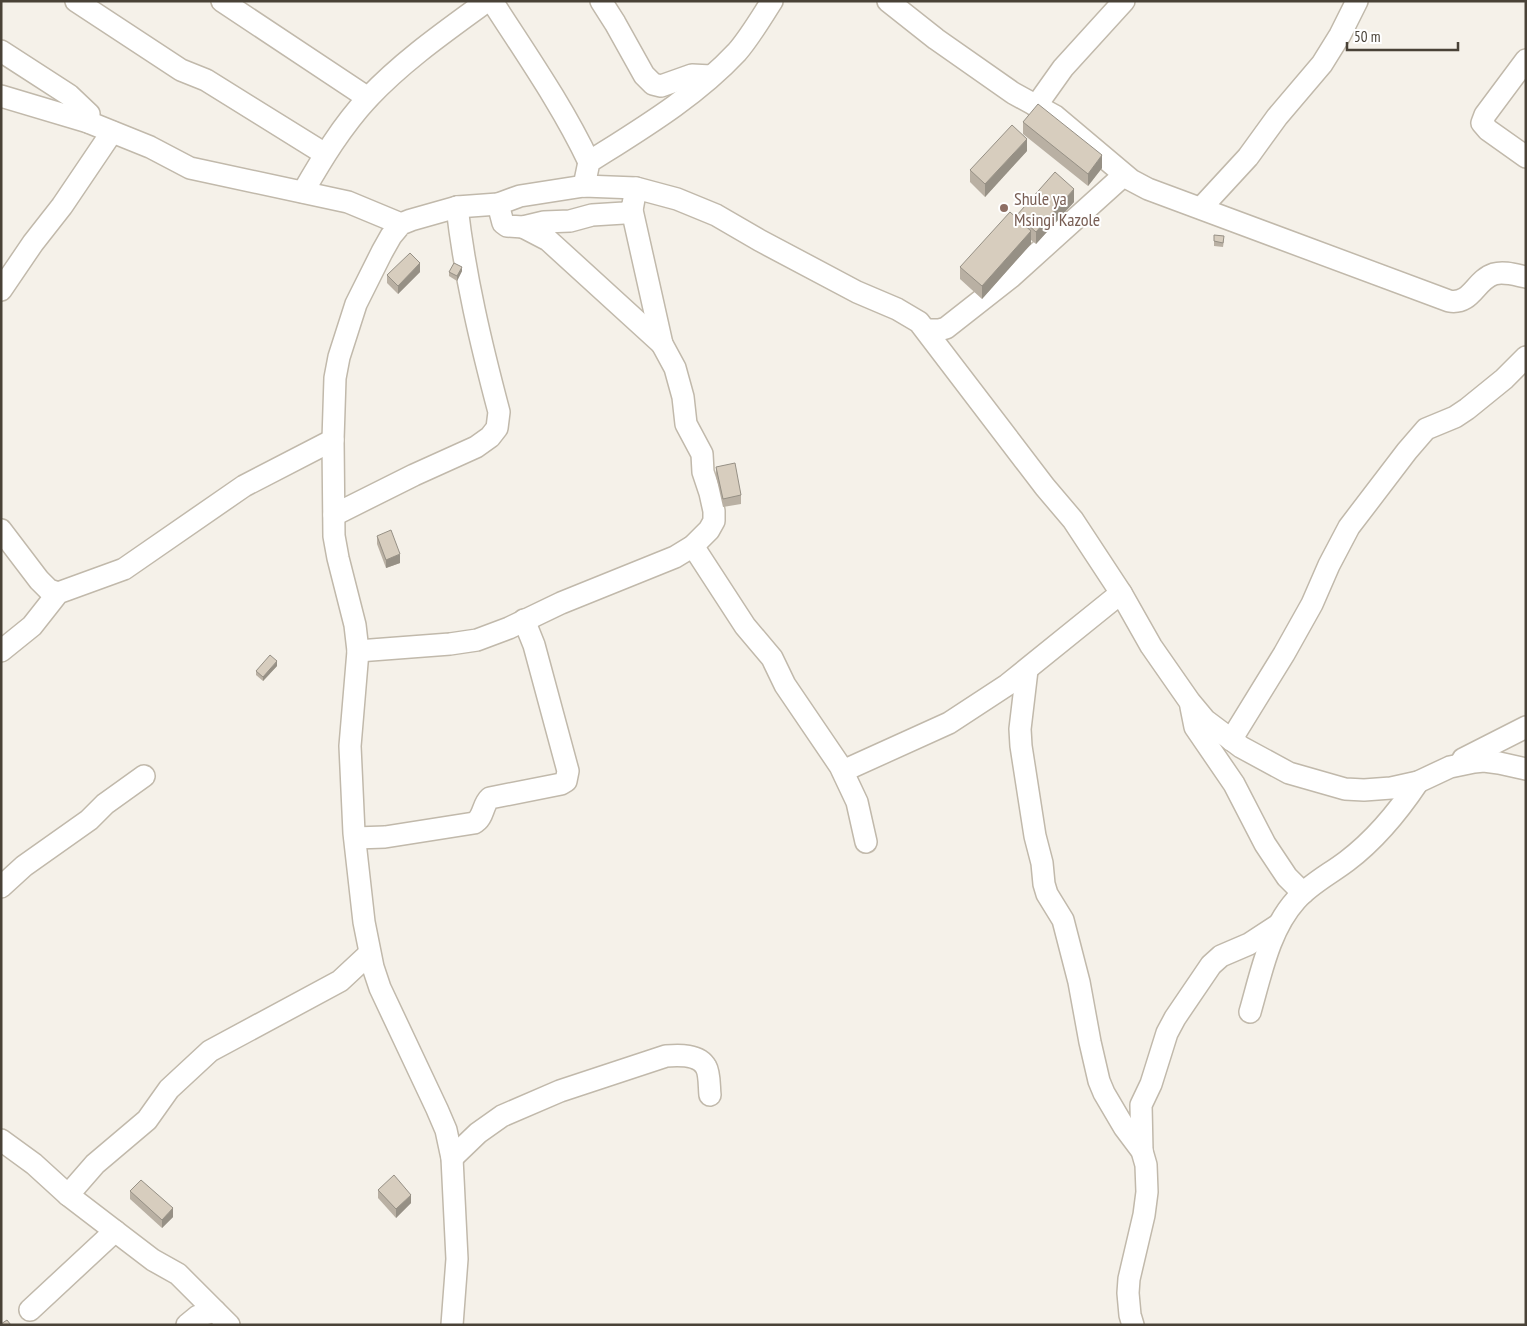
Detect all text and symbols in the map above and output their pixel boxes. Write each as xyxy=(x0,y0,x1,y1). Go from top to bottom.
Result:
scale bar xyxy=(1347,20,1458,52)
text: 50 m xyxy=(1354,27,1380,46)
place label: Shule ya Msingi Kazole xyxy=(1014,187,1100,231)
marker: Shule ya Msingi Kazole xyxy=(998,202,1010,214)

